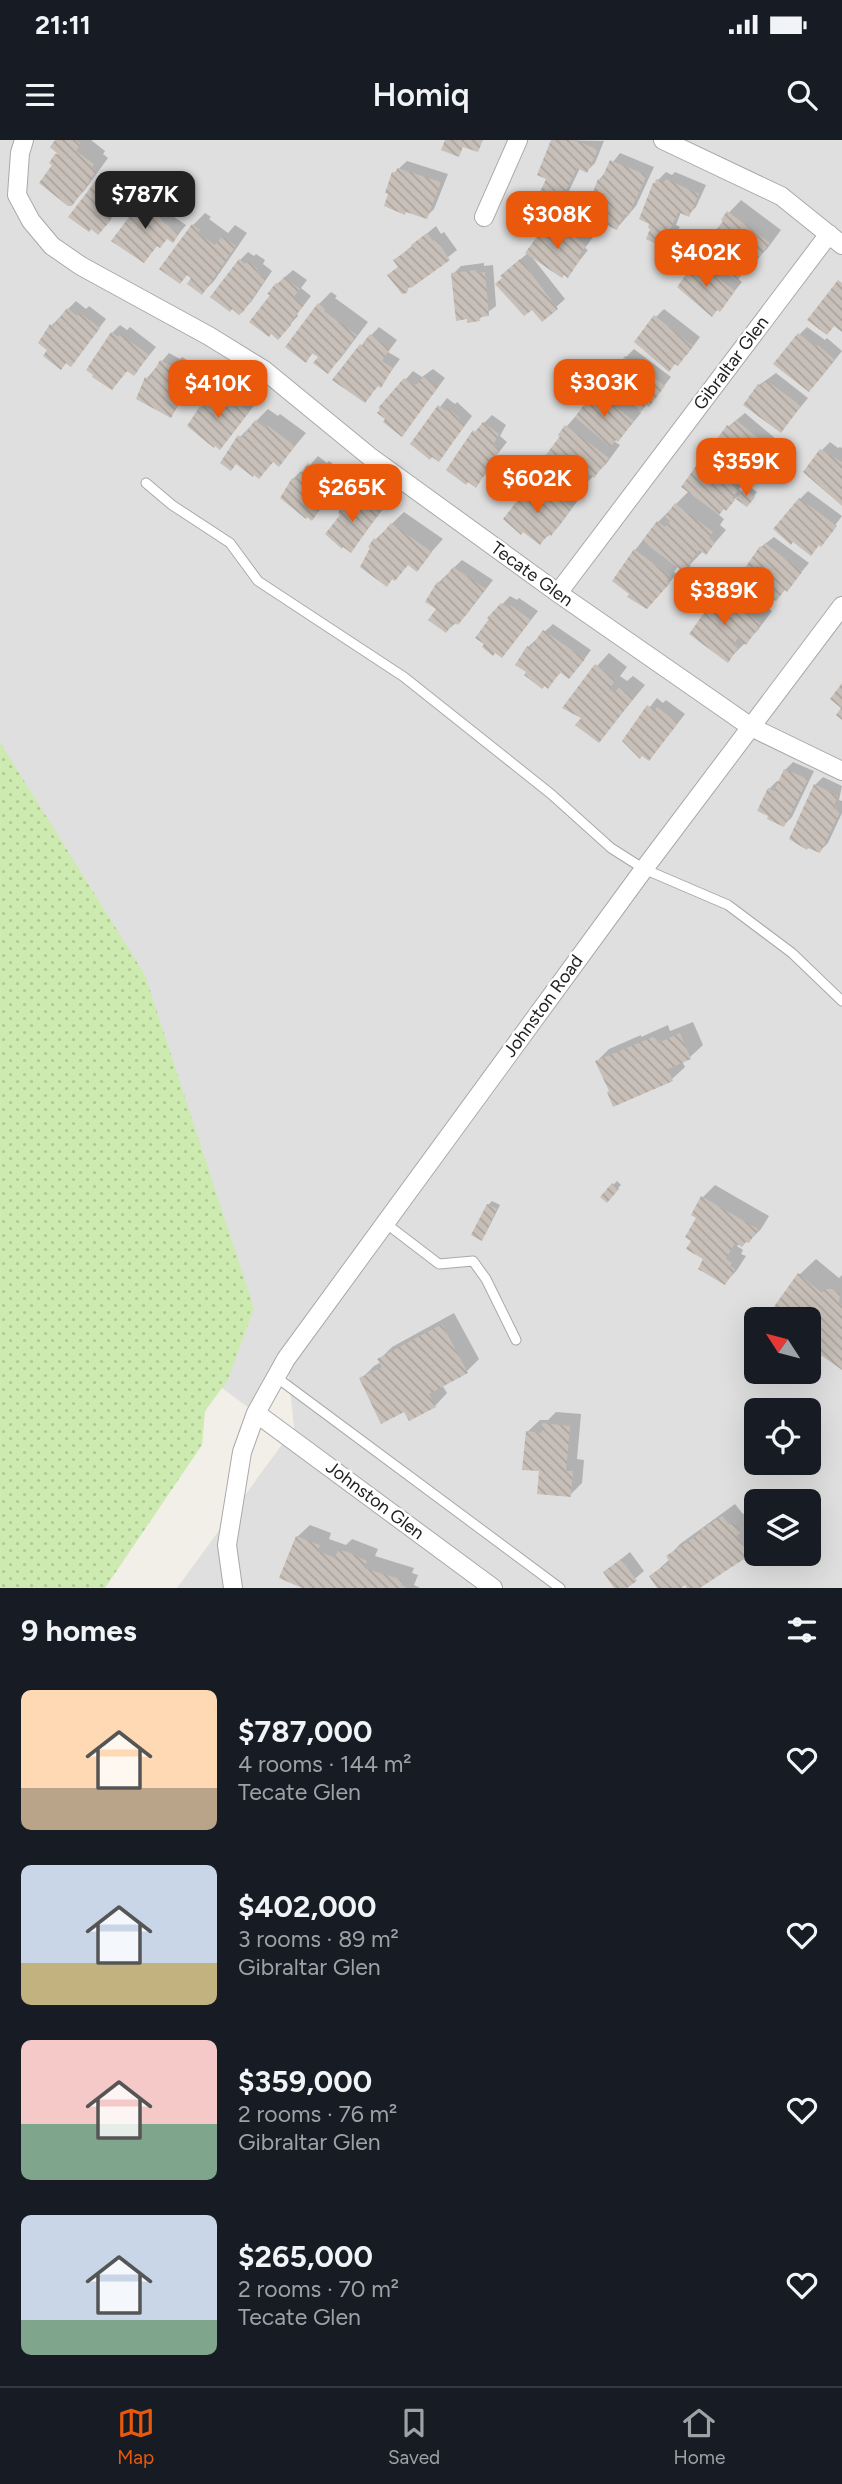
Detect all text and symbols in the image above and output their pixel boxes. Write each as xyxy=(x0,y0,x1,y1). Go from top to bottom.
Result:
text: 21:11 xyxy=(35,9,91,41)
icon: menu xyxy=(21,76,59,114)
text: Homiq xyxy=(373,76,470,114)
icon: search xyxy=(783,76,821,114)
pin: $787K xyxy=(96,172,194,231)
text: $787K xyxy=(111,180,179,208)
pin: $308K xyxy=(508,192,606,251)
text: $308K xyxy=(522,200,592,228)
pin: $402K xyxy=(657,230,755,289)
text: $402K xyxy=(671,238,741,266)
street label: Gibraltar Glen xyxy=(689,312,773,414)
pin: $303K xyxy=(555,359,653,419)
pin: $410K xyxy=(169,360,267,420)
text: $303K xyxy=(570,368,638,396)
text: $410K xyxy=(184,369,252,397)
pin: $359K xyxy=(697,438,795,498)
text: $359K xyxy=(712,447,780,475)
pin: $602K xyxy=(488,456,586,515)
pin: $265K xyxy=(303,464,401,524)
text: $602K xyxy=(502,464,572,492)
text: $265K xyxy=(318,473,386,501)
street label: Tecate Glen xyxy=(487,537,577,611)
pin: $389K xyxy=(675,568,773,627)
text: $389K xyxy=(690,576,758,604)
street label: Johnston Road xyxy=(498,950,588,1062)
north arrow xyxy=(744,1307,821,1384)
map controls xyxy=(744,1307,821,1566)
button: locate xyxy=(744,1398,821,1475)
street label: Johnston Glen xyxy=(322,1456,428,1544)
button: layers xyxy=(744,1489,821,1566)
icon: filters xyxy=(783,1611,821,1649)
text: 9 homes xyxy=(21,1612,137,1649)
text: $787,000 xyxy=(238,1713,372,1750)
icon: home xyxy=(77,1718,161,1802)
icon: heart xyxy=(783,1741,821,1779)
text: 4 rooms · 144 m² xyxy=(238,1750,412,1778)
text: Tecate Glen xyxy=(238,1778,361,1806)
text: $402,000 xyxy=(238,1888,376,1925)
icon: home xyxy=(77,1893,161,1977)
icon: heart xyxy=(783,1916,821,1954)
text: 3 rooms · 89 m² xyxy=(238,1925,399,1953)
text: Gibraltar Glen xyxy=(238,1953,381,1981)
text: $359,000 xyxy=(238,2063,372,2100)
icon: home xyxy=(77,2068,161,2152)
icon: heart xyxy=(783,2091,821,2129)
text: 2 rooms · 76 m² xyxy=(238,2100,397,2128)
text: Gibraltar Glen xyxy=(238,2128,381,2156)
text: $265,000 xyxy=(238,2238,373,2275)
icon: home xyxy=(77,2243,161,2327)
icon: heart xyxy=(783,2266,821,2304)
text: 2 rooms · 70 m² xyxy=(238,2275,399,2303)
text: Tecate Glen xyxy=(238,2303,361,2331)
tab: Map xyxy=(117,2404,155,2469)
tab: Saved xyxy=(388,2404,440,2469)
tab: Home xyxy=(674,2404,725,2469)

